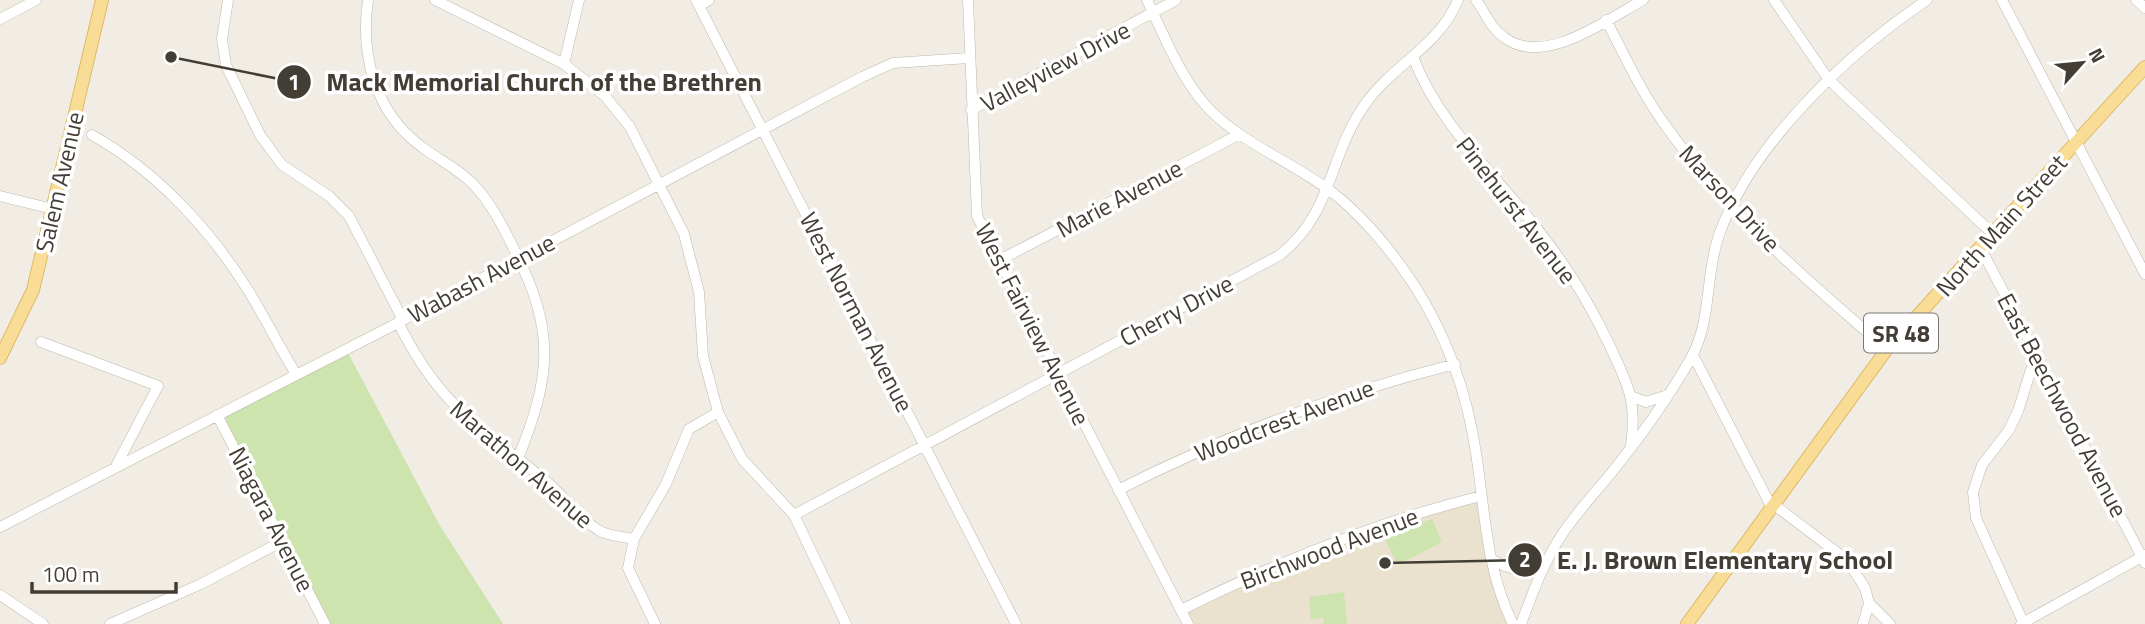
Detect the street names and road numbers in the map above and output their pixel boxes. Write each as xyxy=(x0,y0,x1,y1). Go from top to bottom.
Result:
street label: Valleyview Drive xyxy=(974,11,1136,121)
street label: Salem Avenue xyxy=(25,108,93,256)
street label: Pinehurst Avenue xyxy=(1448,129,1586,291)
street label: Marson Drive xyxy=(1671,136,1789,260)
street label: North Main Street xyxy=(1927,145,2075,304)
street label: Marie Avenue xyxy=(1050,150,1188,246)
street label: West Norman Avenue xyxy=(791,206,923,418)
street label: West Fairview Avenue xyxy=(966,217,1100,431)
street label: Wabash Avenue xyxy=(401,224,561,332)
street label: Cherry Drive xyxy=(1113,265,1239,355)
street label: East Beechwood Avenue xyxy=(1989,287,2137,523)
road number: SR 48 xyxy=(1864,314,1938,352)
street label: Woodcrest Avenue xyxy=(1189,369,1379,471)
street label: Marathon Avenue xyxy=(442,391,602,537)
street label: Niagara Avenue xyxy=(220,440,324,598)
street label: Birchwood Avenue xyxy=(1235,498,1423,598)

